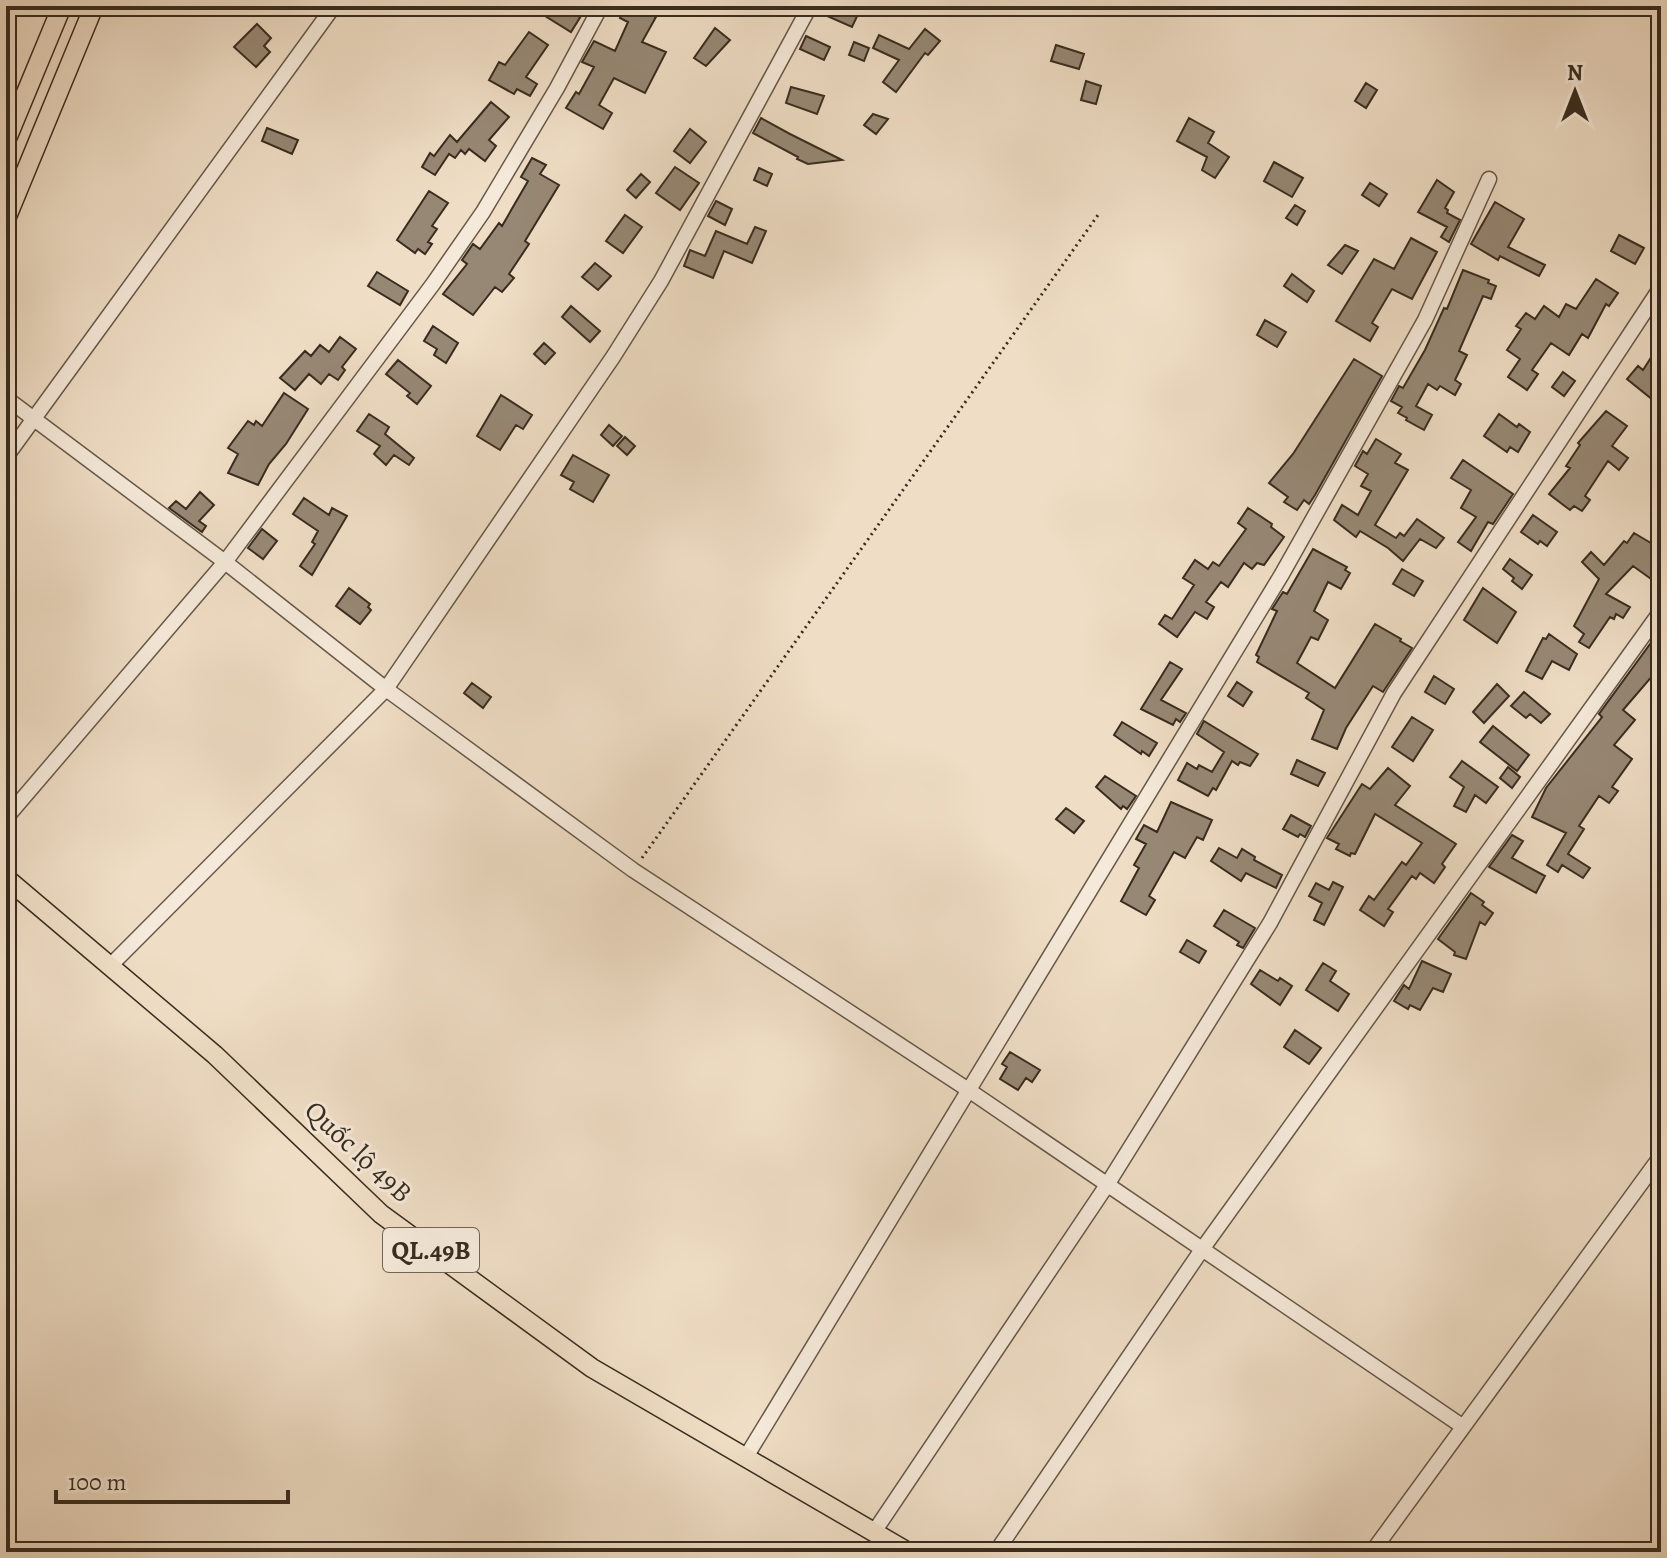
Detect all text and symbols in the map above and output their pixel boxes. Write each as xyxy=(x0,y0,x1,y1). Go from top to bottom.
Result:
north arrow xyxy=(1535,52,1615,132)
text: N xyxy=(1567,58,1583,88)
street label: Quốc lộ 49B xyxy=(296,1092,420,1211)
road number: QL.49B xyxy=(383,1228,479,1272)
scale bar xyxy=(56,1454,288,1504)
text: 100 m xyxy=(68,1466,127,1498)

